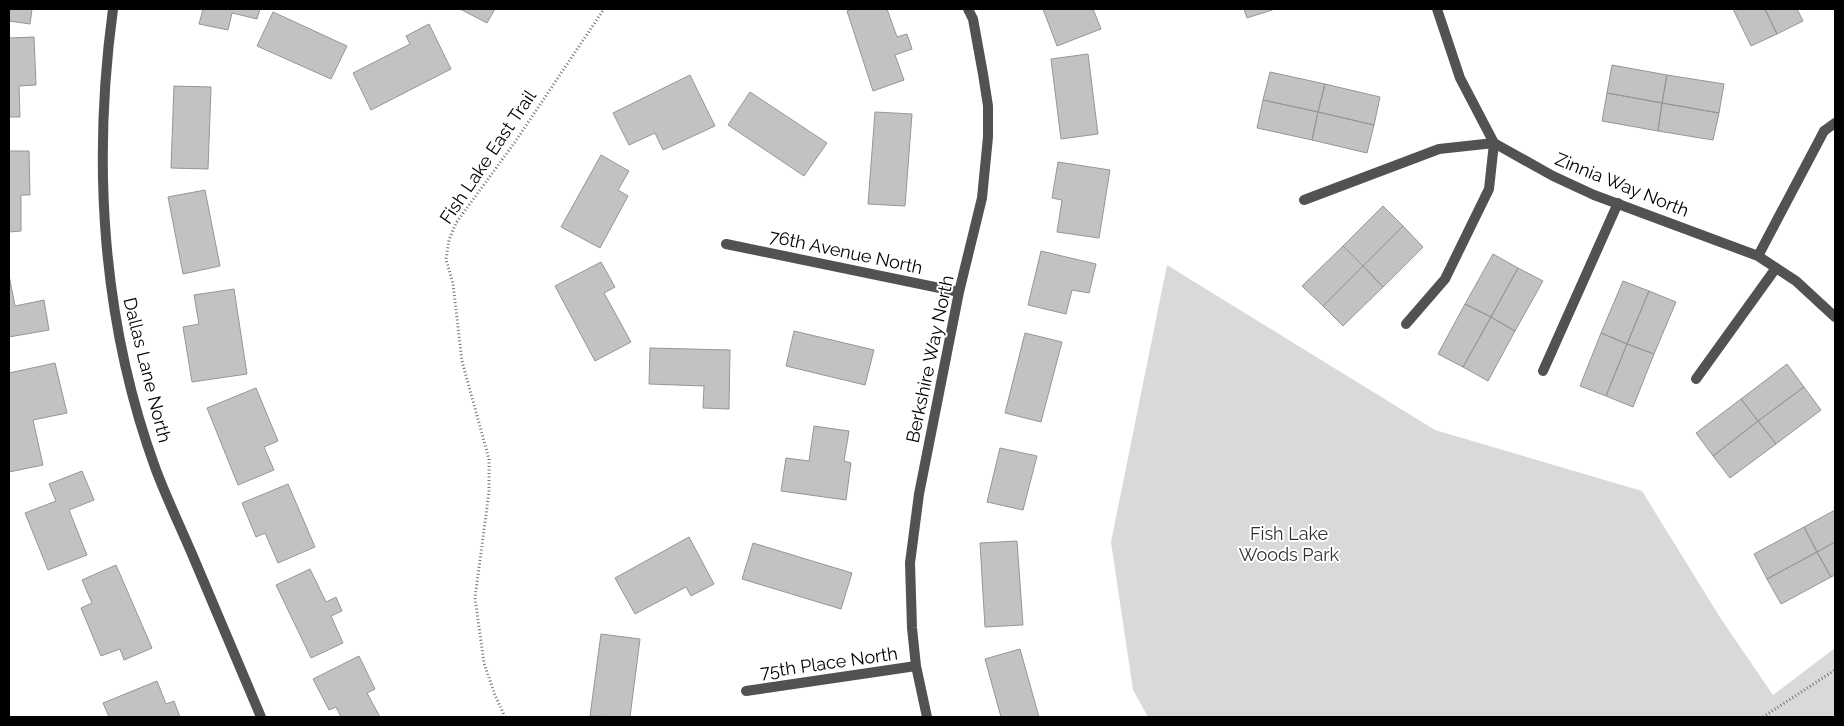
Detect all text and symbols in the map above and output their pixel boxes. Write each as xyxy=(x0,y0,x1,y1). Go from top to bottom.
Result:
street label: Fish Lake East Trail xyxy=(435,86,540,228)
street label: Zinnia Way North xyxy=(1552,148,1692,221)
street label: 76th Avenue North xyxy=(768,225,925,278)
street label: Berkshire Way North xyxy=(901,273,958,445)
street label: Dallas Lane North xyxy=(119,295,176,445)
park label: Fish Lake Woods Park xyxy=(1239,523,1340,565)
street label: 75th Place North xyxy=(759,642,899,683)

